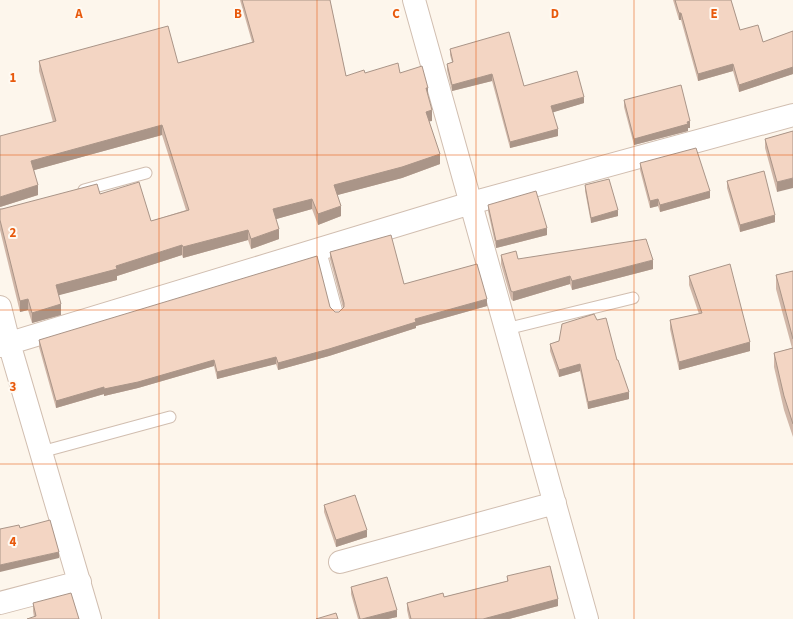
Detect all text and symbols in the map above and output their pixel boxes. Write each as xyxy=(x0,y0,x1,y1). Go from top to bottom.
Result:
text: A xyxy=(74,5,83,23)
text: B xyxy=(234,5,242,23)
text: C xyxy=(392,5,400,23)
text: D xyxy=(551,5,559,23)
text: E xyxy=(710,5,718,23)
text: 1 xyxy=(10,69,17,87)
text: 2 xyxy=(10,224,17,242)
text: 3 xyxy=(10,378,17,396)
text: 4 xyxy=(10,533,17,551)

